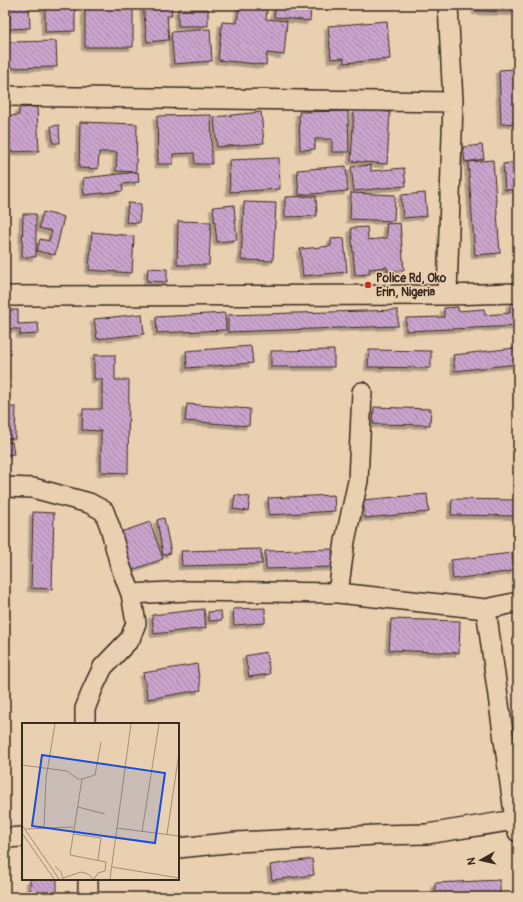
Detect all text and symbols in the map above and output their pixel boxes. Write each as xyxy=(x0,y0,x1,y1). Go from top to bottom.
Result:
place label: Police Rd, Oko Erin, Nigeria xyxy=(376,271,447,300)
marker: Police Rd, Oko Erin, Nigeria xyxy=(363,280,373,290)
inset map xyxy=(22,723,179,880)
north arrow xyxy=(461,840,501,880)
text: N xyxy=(465,856,479,866)

